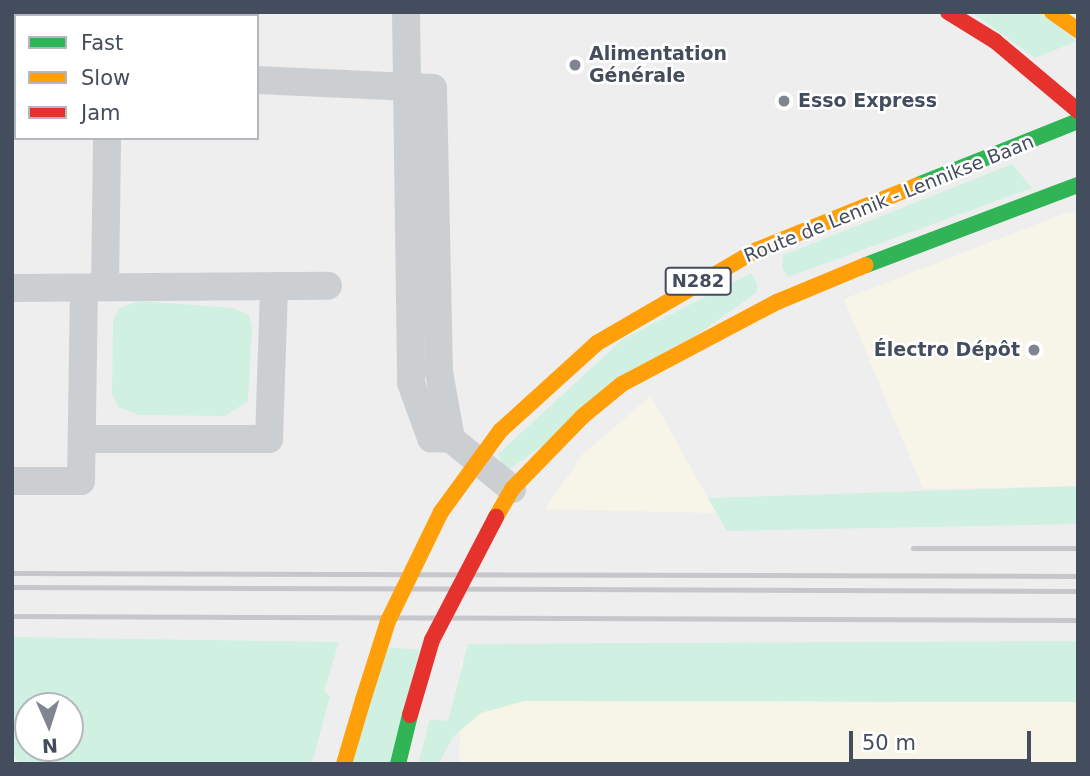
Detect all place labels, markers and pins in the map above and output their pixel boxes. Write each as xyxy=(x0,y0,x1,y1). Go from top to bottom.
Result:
place label: Alimentation Générale xyxy=(589,43,727,87)
marker: Alimentation Générale xyxy=(567,57,583,73)
place label: Esso Express xyxy=(798,90,937,112)
marker: Esso Express xyxy=(776,93,792,109)
place label: Électro Dépôt xyxy=(874,339,1020,361)
marker: Électro Dépôt xyxy=(1026,342,1042,358)

